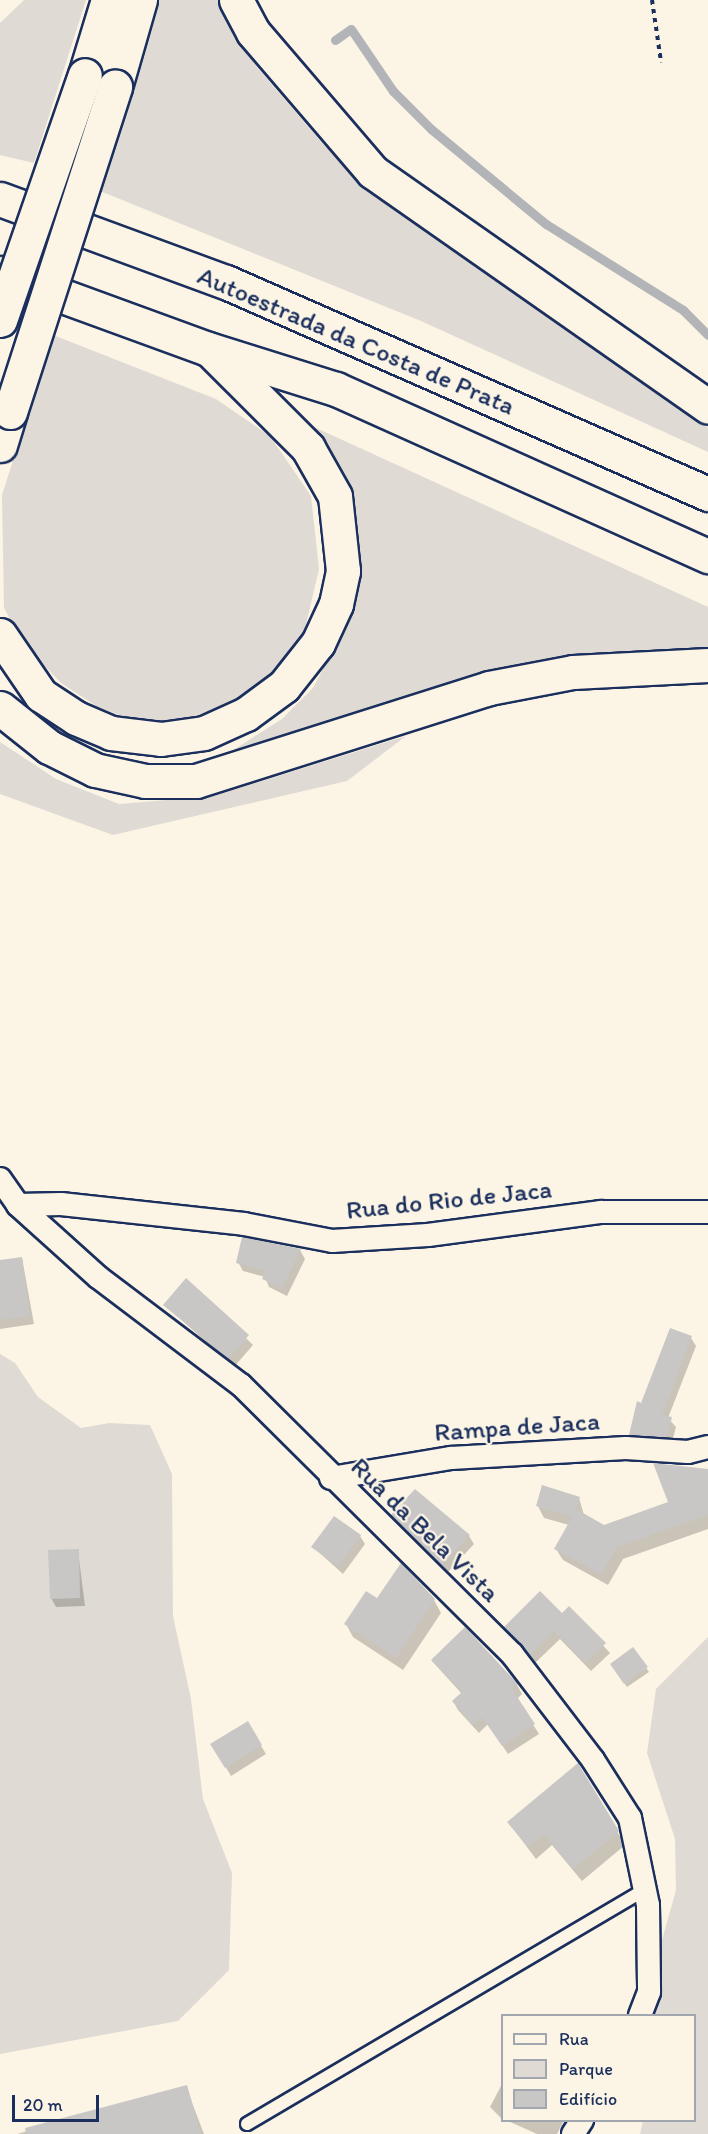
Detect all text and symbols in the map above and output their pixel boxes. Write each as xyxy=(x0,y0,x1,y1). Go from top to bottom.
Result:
street label: Autoestrada da Costa de Prata xyxy=(193,260,519,422)
street label: Rua do Rio de Jaca xyxy=(345,1174,553,1226)
street label: Rampa de Jaca xyxy=(433,1406,601,1448)
street label: Rua da Bela Vista xyxy=(344,1451,506,1609)
legend xyxy=(501,2014,696,2122)
text: Rua xyxy=(559,2028,589,2050)
text: Parque xyxy=(559,2058,613,2080)
scale bar xyxy=(15,2083,102,2121)
text: Edifício xyxy=(559,2088,617,2110)
text: 20 m xyxy=(23,2094,63,2116)

